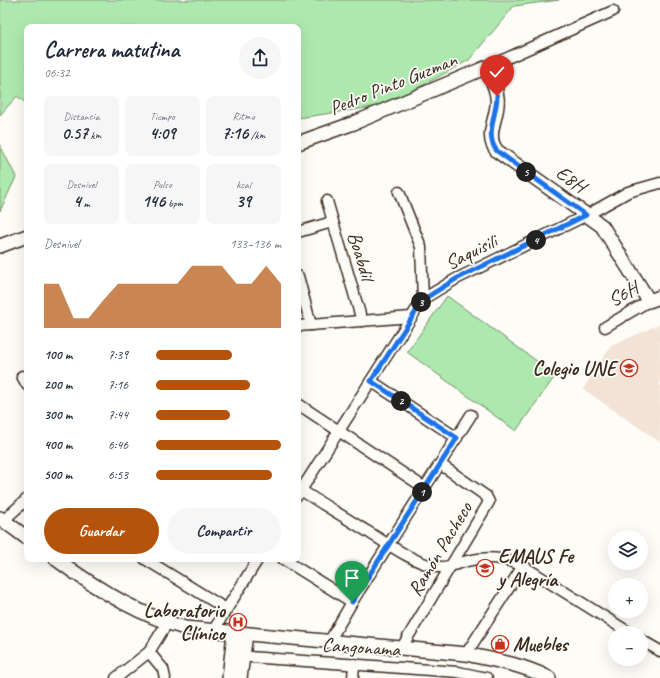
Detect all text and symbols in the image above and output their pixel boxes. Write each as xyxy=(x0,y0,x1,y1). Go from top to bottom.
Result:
text: Carrera matutina xyxy=(44,36,179,64)
button: share xyxy=(239,37,281,79)
street label: Pedro Pinto Guzman xyxy=(326,47,461,121)
pin xyxy=(480,55,514,96)
icon: check xyxy=(486,61,508,83)
text: 06:32 xyxy=(44,65,70,81)
text: Distancia xyxy=(63,109,100,123)
text: Tiempo xyxy=(150,109,175,123)
text: Ritmo xyxy=(232,109,255,123)
text: 0.57 xyxy=(62,123,88,144)
text: 4:09 xyxy=(149,123,176,144)
text: 7:16 xyxy=(222,123,248,144)
text: km xyxy=(88,128,101,142)
text: /km xyxy=(248,128,265,142)
street label: E8H xyxy=(551,160,594,200)
pin: 5 xyxy=(516,162,536,182)
text: 5 xyxy=(524,165,528,179)
text: Desnivel xyxy=(67,177,96,191)
text: Pulso xyxy=(153,177,172,191)
text: kcal xyxy=(236,177,251,191)
text: 4 xyxy=(73,191,81,212)
text: 146 xyxy=(142,191,165,212)
text: 39 xyxy=(236,191,251,212)
text: m xyxy=(81,196,90,210)
text: bpm xyxy=(165,196,183,210)
street label: Saquisili xyxy=(441,227,503,276)
street label: Boabdil xyxy=(342,229,381,287)
pin: 4 xyxy=(526,230,546,250)
text: 4 xyxy=(534,233,538,247)
text: Desnivel xyxy=(44,236,79,252)
text: 133–136 m xyxy=(230,236,281,252)
street label: S6H xyxy=(604,274,645,312)
pin: 3 xyxy=(411,292,431,312)
text: 3 xyxy=(419,295,423,309)
text: 100 m xyxy=(44,347,72,363)
text: 7:39 xyxy=(108,347,128,363)
place label: Colegio UNE xyxy=(533,356,620,381)
school or university icon: Colegio UNE xyxy=(619,358,639,378)
text: 200 m xyxy=(44,377,72,393)
text: 7:16 xyxy=(108,377,128,393)
pin: 2 xyxy=(391,391,411,411)
text: 2 xyxy=(399,394,403,408)
text: 300 m xyxy=(44,407,72,423)
text: 7:44 xyxy=(108,407,128,423)
text: 400 m xyxy=(44,437,72,453)
text: 6:46 xyxy=(108,437,128,453)
text: 500 m xyxy=(44,467,72,483)
text: 6:53 xyxy=(108,467,128,483)
pin: 1 xyxy=(412,482,432,502)
text: 1 xyxy=(420,485,424,499)
street label: Ramón Pacheco xyxy=(402,497,478,601)
button: Guardar xyxy=(44,508,159,554)
button: Compartir xyxy=(167,508,281,554)
map controls xyxy=(608,530,648,666)
button: layers xyxy=(608,530,648,570)
place label: EMAUS Fe y Alegría xyxy=(496,544,575,592)
school or university icon: EMAUS Fe y Alegría xyxy=(475,558,495,578)
pin xyxy=(335,561,369,602)
icon: arrive xyxy=(341,567,363,589)
button: + xyxy=(608,578,648,618)
place label: Laboratorio Clínico xyxy=(144,598,227,646)
hospital icon: Laboratorio Clínico xyxy=(228,612,248,632)
button: − xyxy=(608,626,648,666)
street label: Cangonama xyxy=(321,632,402,662)
place label: Muebles xyxy=(513,632,570,657)
shop icon: Muebles xyxy=(490,634,510,654)

